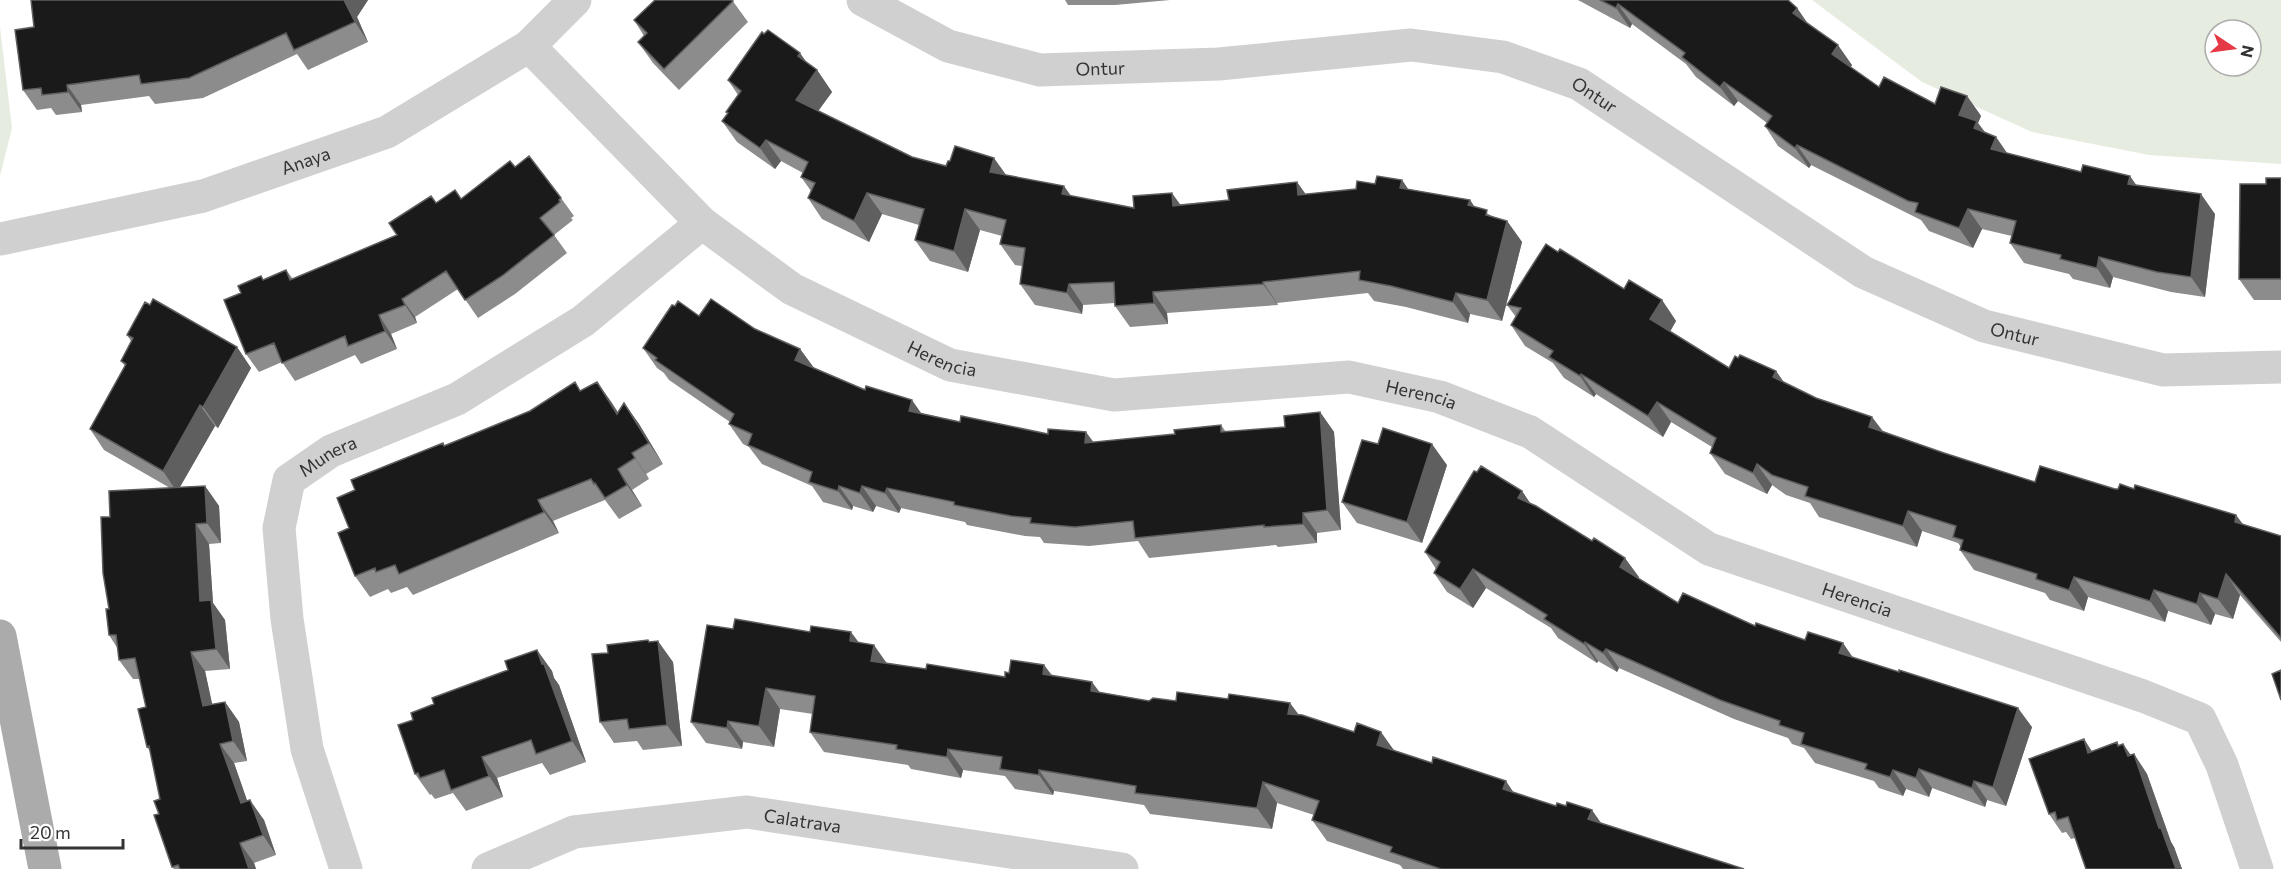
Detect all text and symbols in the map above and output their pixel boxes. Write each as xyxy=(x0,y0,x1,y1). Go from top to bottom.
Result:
north arrow xyxy=(2203,18,2263,78)
text: N xyxy=(2237,44,2259,59)
street label: Ontur xyxy=(1075,56,1125,80)
street label: Ontur xyxy=(1568,71,1621,117)
street label: Anaya xyxy=(278,142,333,179)
street label: Ontur xyxy=(1988,317,2042,350)
street label: Herencia xyxy=(904,335,978,381)
street label: Herencia xyxy=(1384,374,1460,414)
street label: Munera xyxy=(294,431,360,481)
street label: Herencia xyxy=(1819,577,1895,621)
street label: Calatrava xyxy=(762,804,843,837)
scale bar xyxy=(21,812,123,850)
text: 20 m xyxy=(30,821,71,843)

